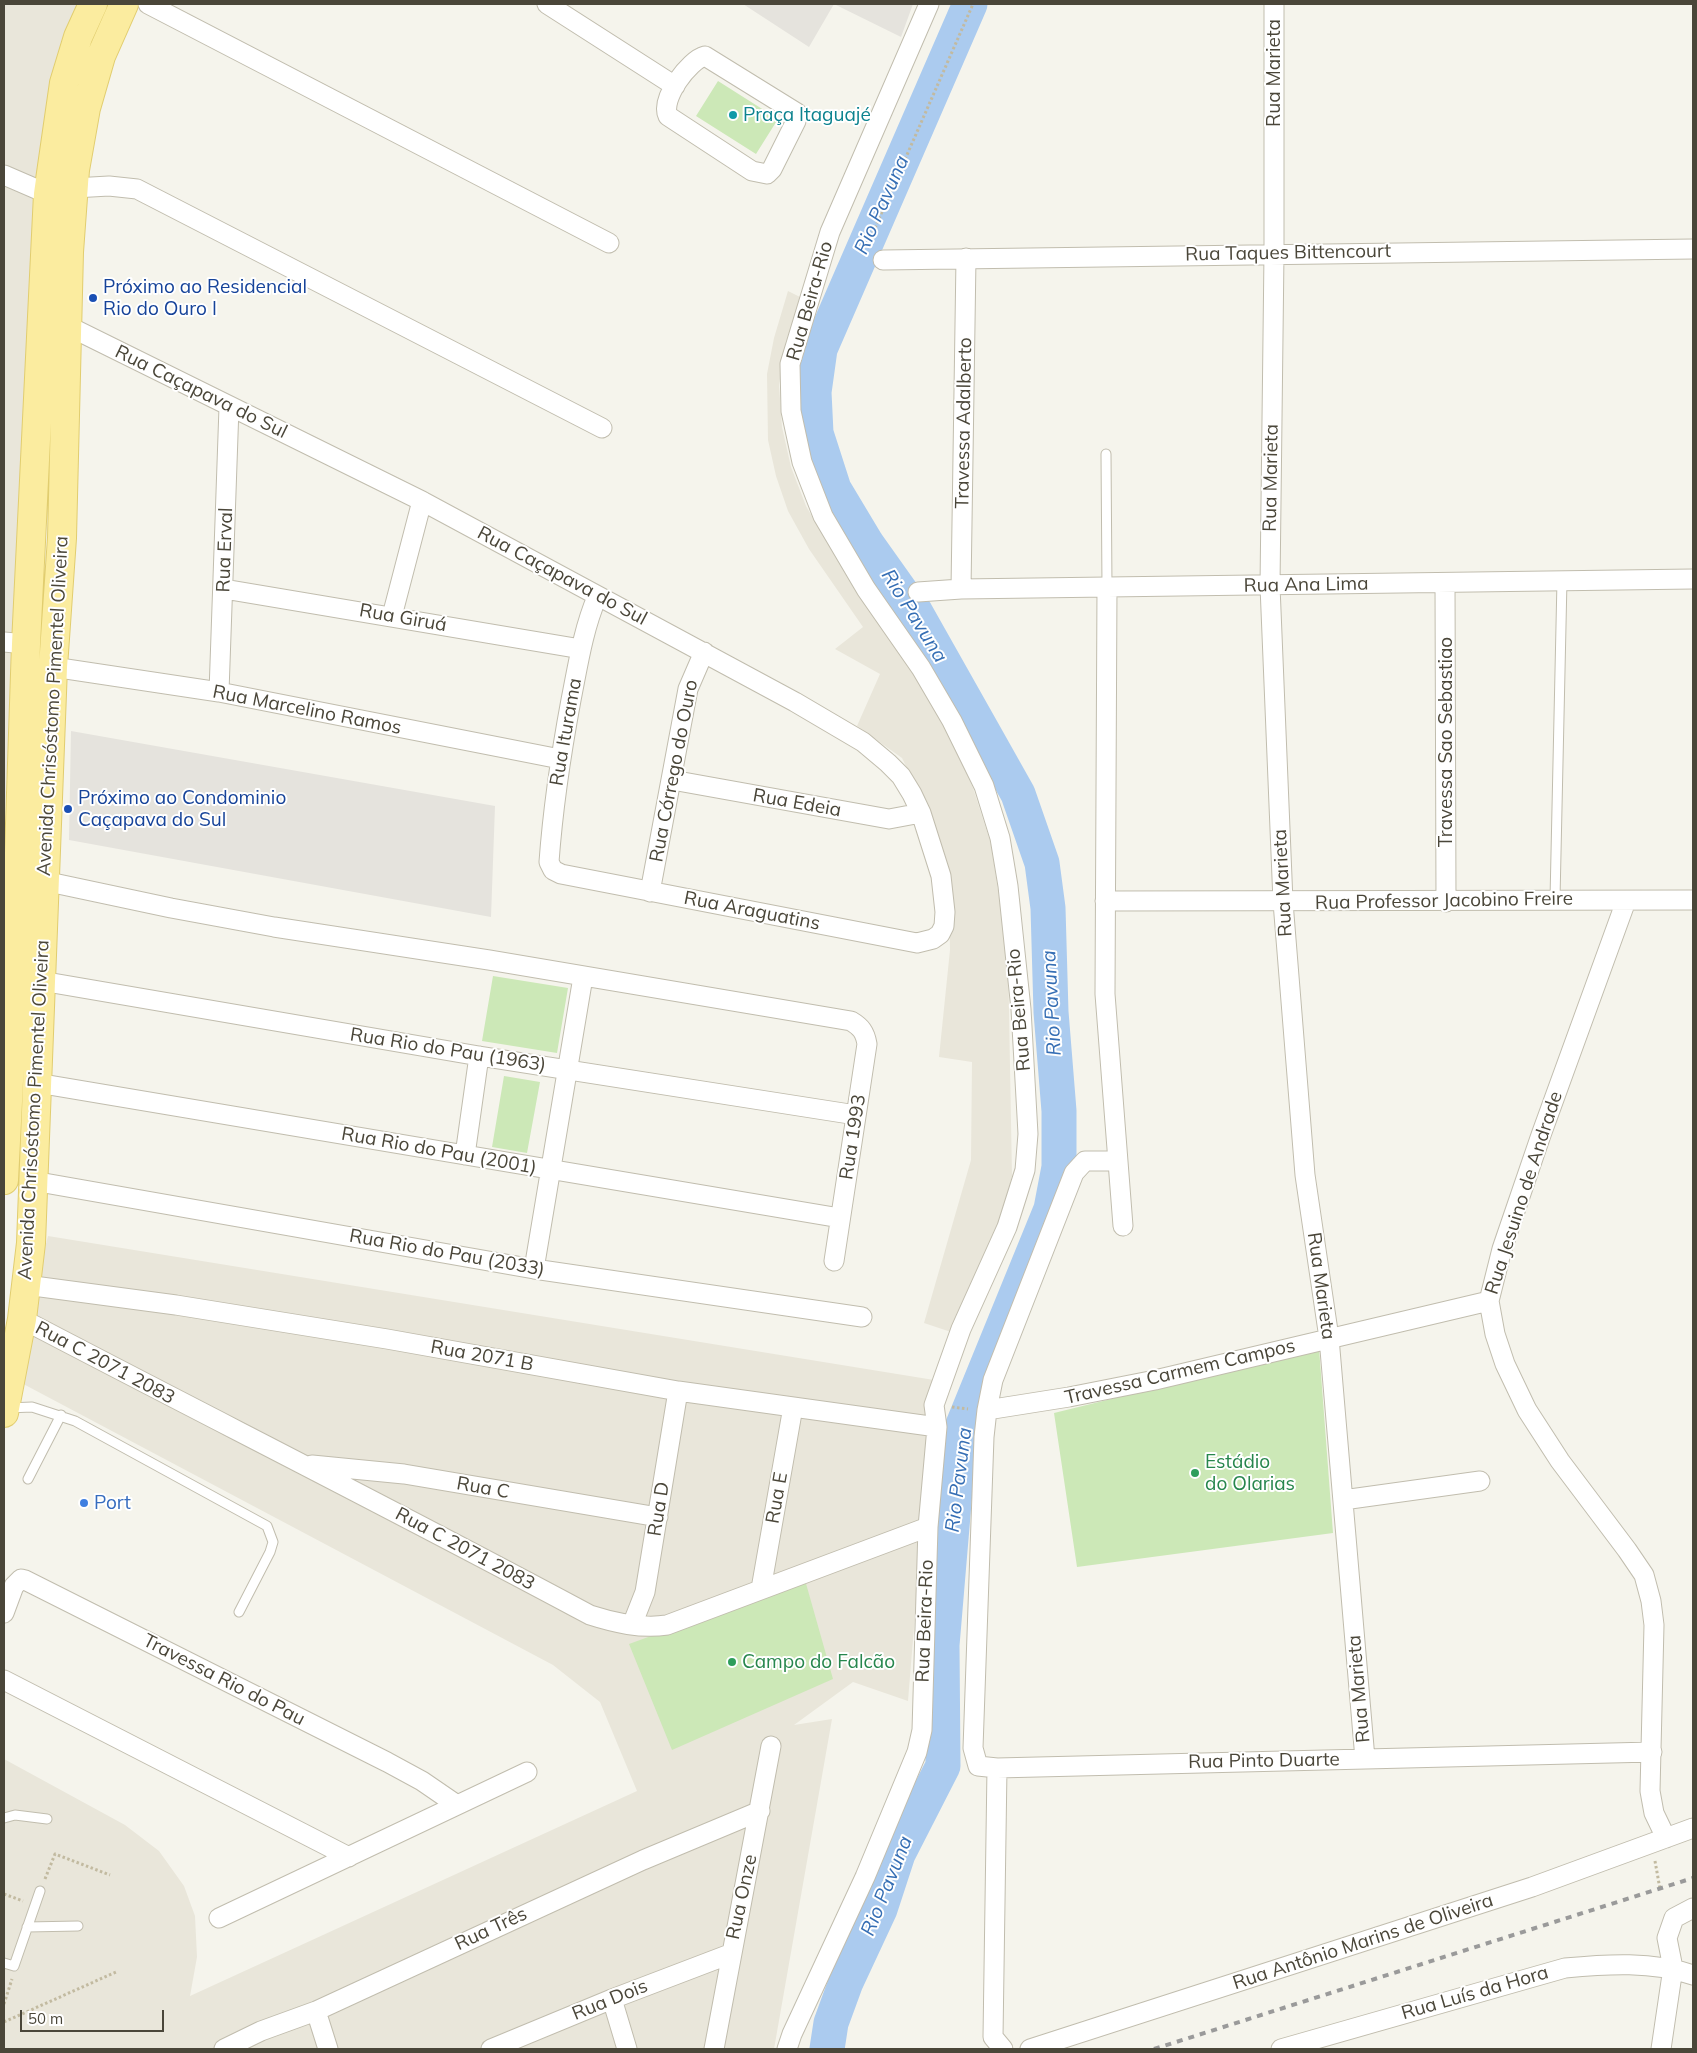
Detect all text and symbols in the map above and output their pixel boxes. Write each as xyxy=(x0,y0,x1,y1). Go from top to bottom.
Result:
street label: Rua Marieta xyxy=(1263,19,1285,127)
place label: Praça Itaguajé xyxy=(743,104,871,126)
marker: Praça Itaguajé xyxy=(727,109,739,121)
water label: Rio Pavuna xyxy=(850,152,914,258)
street label: Rua Beira-Rio xyxy=(782,239,838,363)
street label: Rua Taques Bittencourt xyxy=(1185,240,1391,266)
place label: Próximo ao Residencial Rio do Ouro I xyxy=(103,276,307,320)
marker: Próximo ao Residencial Rio do Ouro I xyxy=(87,292,99,304)
street label: Travessa Adalberto xyxy=(951,337,977,509)
street label: Rua Caçapava do Sul xyxy=(111,340,291,444)
street label: Rua Marieta xyxy=(1259,424,1283,532)
street label: Rua Erval xyxy=(212,507,238,593)
street label: Rua Caçapava do Sul xyxy=(473,522,651,630)
street label: Avenida Chrisóstomo Pimentel Oliveira xyxy=(33,535,73,877)
water label: Rio Pavuna xyxy=(876,565,952,667)
street label: Rua Ana Lima xyxy=(1243,573,1369,597)
street label: Rua Giruá xyxy=(358,599,448,637)
street label: Travessa Sao Sebastiao xyxy=(1435,637,1457,847)
street label: Rua Iturama xyxy=(545,676,587,788)
street label: Rua Córrego do Ouro xyxy=(645,678,703,864)
street label: Rua Marcelino Ramos xyxy=(211,680,403,740)
street label: Rua Edeia xyxy=(751,784,843,822)
place label: Próximo ao Condominio Caçapava do Sul xyxy=(78,787,286,831)
marker: Próximo ao Condominio Caçapava do Sul xyxy=(62,803,74,815)
street label: Rua Marieta xyxy=(1269,828,1297,938)
street label: Rua Araguatins xyxy=(682,887,822,935)
street label: Rua Professor Jacobino Freire xyxy=(1315,887,1573,915)
street label: Avenida Chrisóstomo Pimentel Oliveira xyxy=(14,939,54,1281)
street label: Rua Beira-Rio xyxy=(1002,948,1036,1072)
water label: Rio Pavuna xyxy=(1037,950,1067,1056)
street label: Rua Rio do Pau (1963) xyxy=(348,1023,548,1077)
street label: Rua Jesuino de Andrade xyxy=(1480,1089,1568,1297)
street label: Rua 1993 xyxy=(835,1093,871,1181)
street label: Rua Rio do Pau (2001) xyxy=(339,1123,539,1179)
street label: Rua Rio do Pau (2033) xyxy=(347,1225,547,1281)
street label: Rua Marieta xyxy=(1302,1231,1340,1341)
street label: Rua C 2071 2083 xyxy=(31,1317,179,1409)
street label: Travessa Carmem Campos xyxy=(1063,1334,1297,1410)
street label: Rua 2071 B xyxy=(429,1336,535,1376)
water label: Rio Pavuna xyxy=(941,1426,977,1534)
place label: Estádio do Olarias xyxy=(1205,1451,1295,1495)
marker: Estádio do Olarias xyxy=(1189,1467,1201,1479)
street label: Rua E xyxy=(761,1471,793,1525)
street label: Rua C xyxy=(455,1472,511,1504)
street label: Rua D xyxy=(643,1480,675,1538)
place label: Port xyxy=(94,1492,131,1514)
marker: Port xyxy=(78,1497,90,1509)
street label: Rua C 2071 2083 xyxy=(391,1503,539,1595)
street label: Rua Beira-Rio xyxy=(911,1559,939,1683)
street label: Travessa Rio do Pau xyxy=(139,1629,309,1731)
street label: Rua Marieta xyxy=(1343,1634,1375,1744)
place label: Campo do Falcão xyxy=(742,1651,895,1673)
marker: Campo do Falcão xyxy=(726,1656,738,1668)
street label: Rua Pinto Duarte xyxy=(1188,1748,1340,1774)
water label: Rio Pavuna xyxy=(856,1833,918,1939)
street label: Rua Onze xyxy=(722,1852,762,1942)
street label: Rua Antônio Marins de Oliveira xyxy=(1230,1889,1496,1995)
street label: Rua Três xyxy=(451,1902,531,1956)
street label: Rua Luís da Hora xyxy=(1399,1961,1551,2025)
street label: Rua Dois xyxy=(569,1975,651,2025)
scale bar xyxy=(22,2000,166,2032)
text: 50 m xyxy=(28,2009,63,2028)

